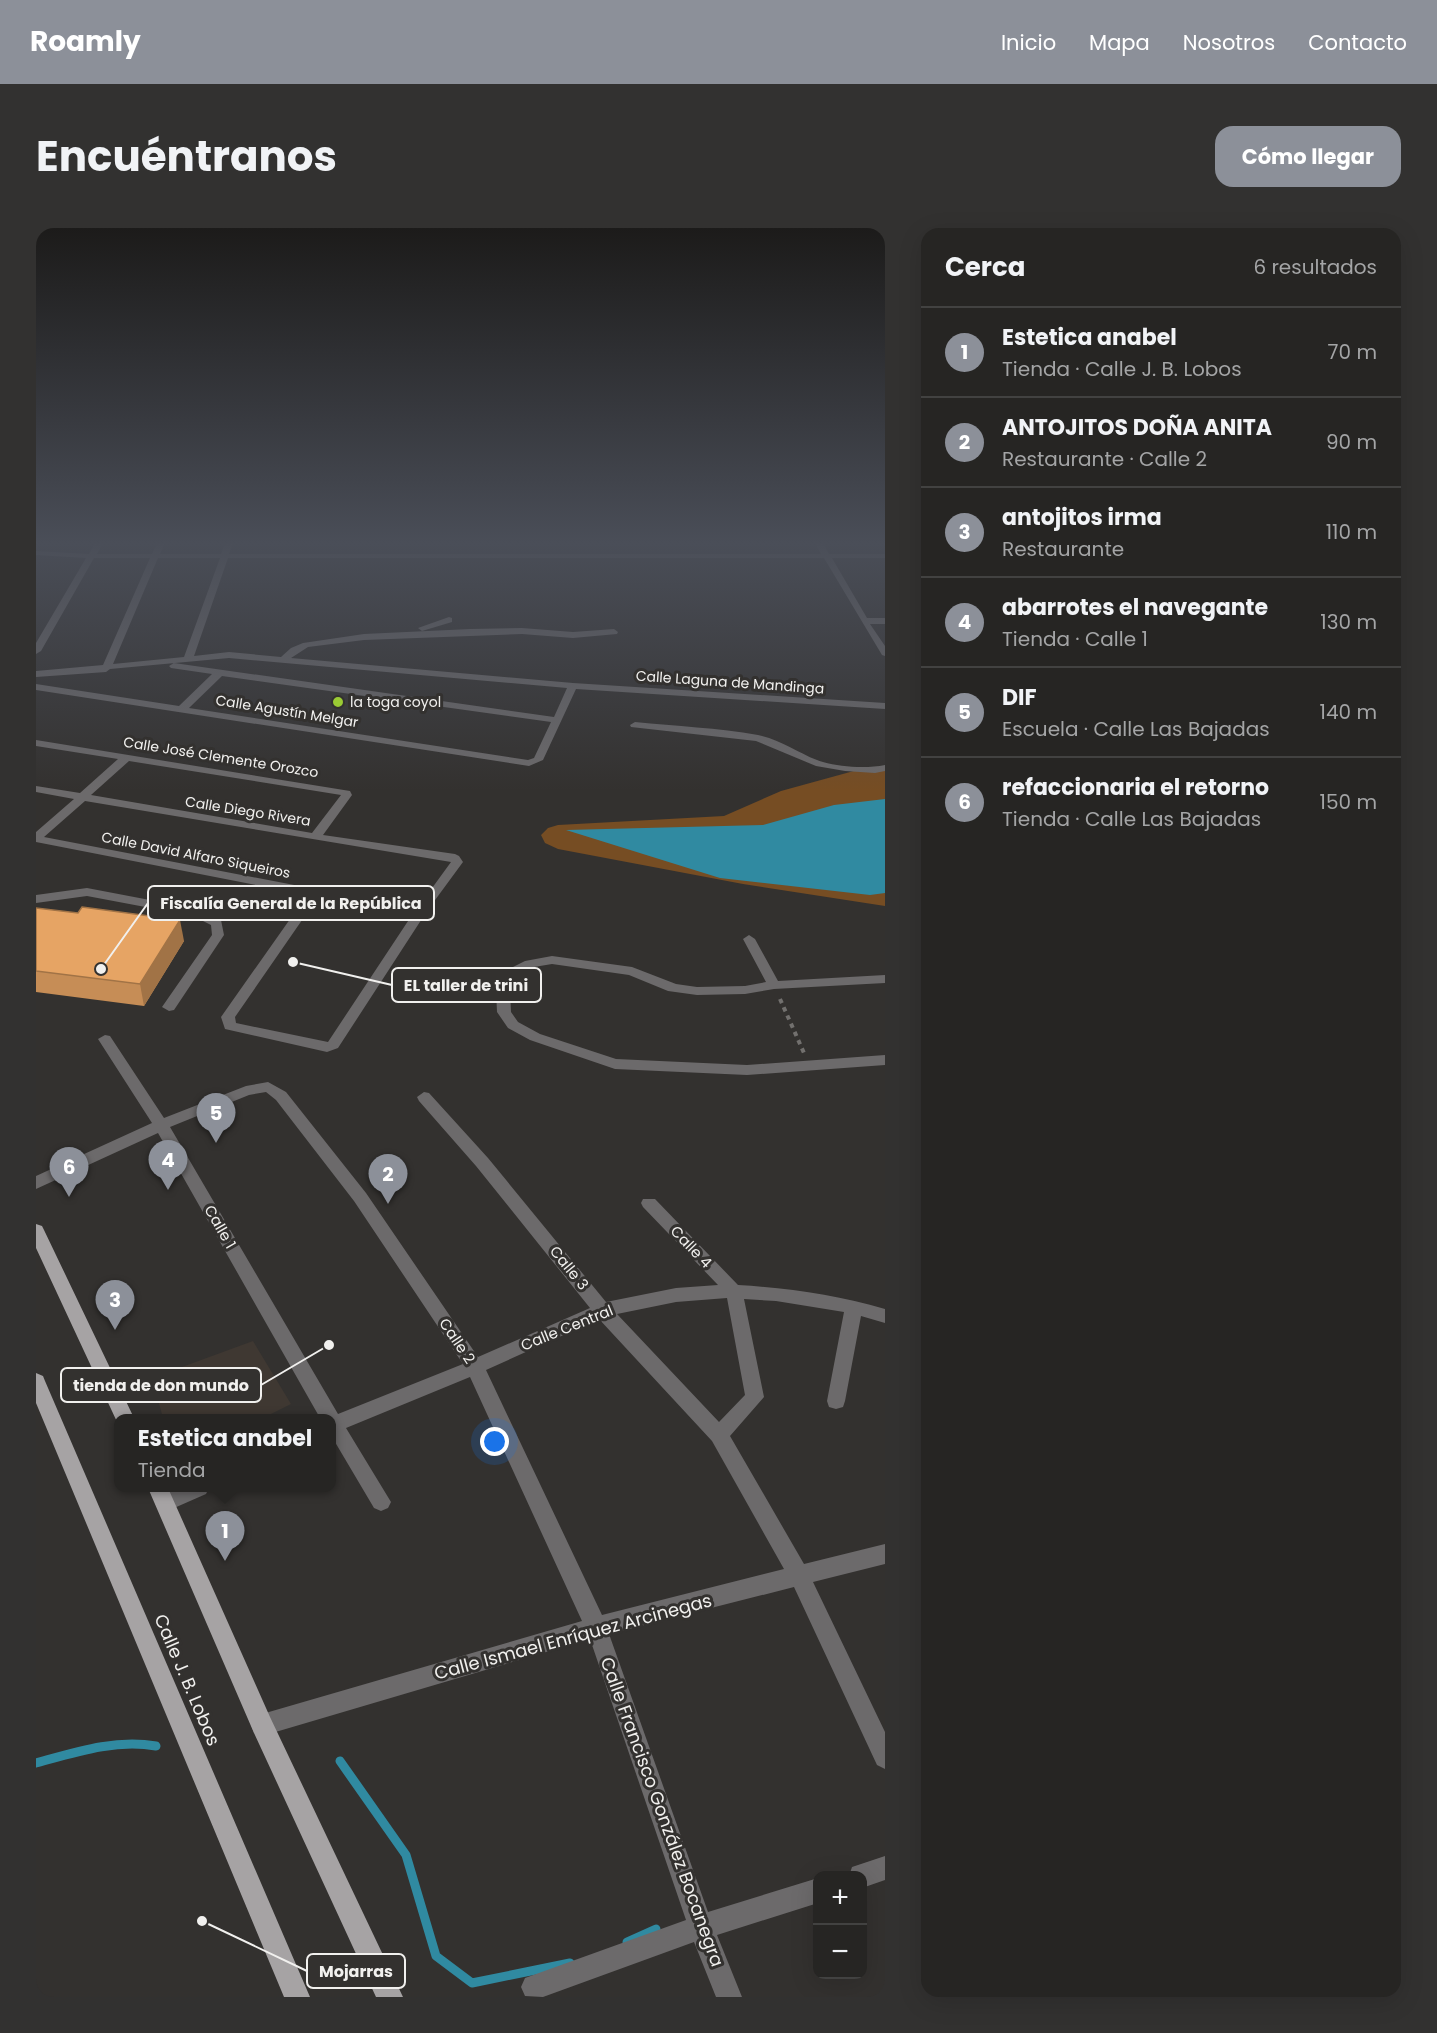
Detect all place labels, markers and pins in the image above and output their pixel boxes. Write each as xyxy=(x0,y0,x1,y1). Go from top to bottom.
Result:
place label: la toga coyol xyxy=(350,692,441,712)
marker: la toga coyol xyxy=(331,695,345,709)
callout: Fiscalía General de la República xyxy=(148,886,434,920)
callout: EL taller de trini xyxy=(392,968,541,1002)
pin: 5 xyxy=(196,1094,236,1143)
pin: 4 xyxy=(148,1140,188,1190)
pin: 6 xyxy=(50,1148,88,1197)
pin: 2 xyxy=(368,1154,408,1204)
pin: 3 xyxy=(96,1280,134,1330)
callout: tienda de don mundo xyxy=(61,1368,261,1402)
pin: 1 xyxy=(206,1512,244,1561)
callout: Mojarras xyxy=(307,1954,405,1988)

